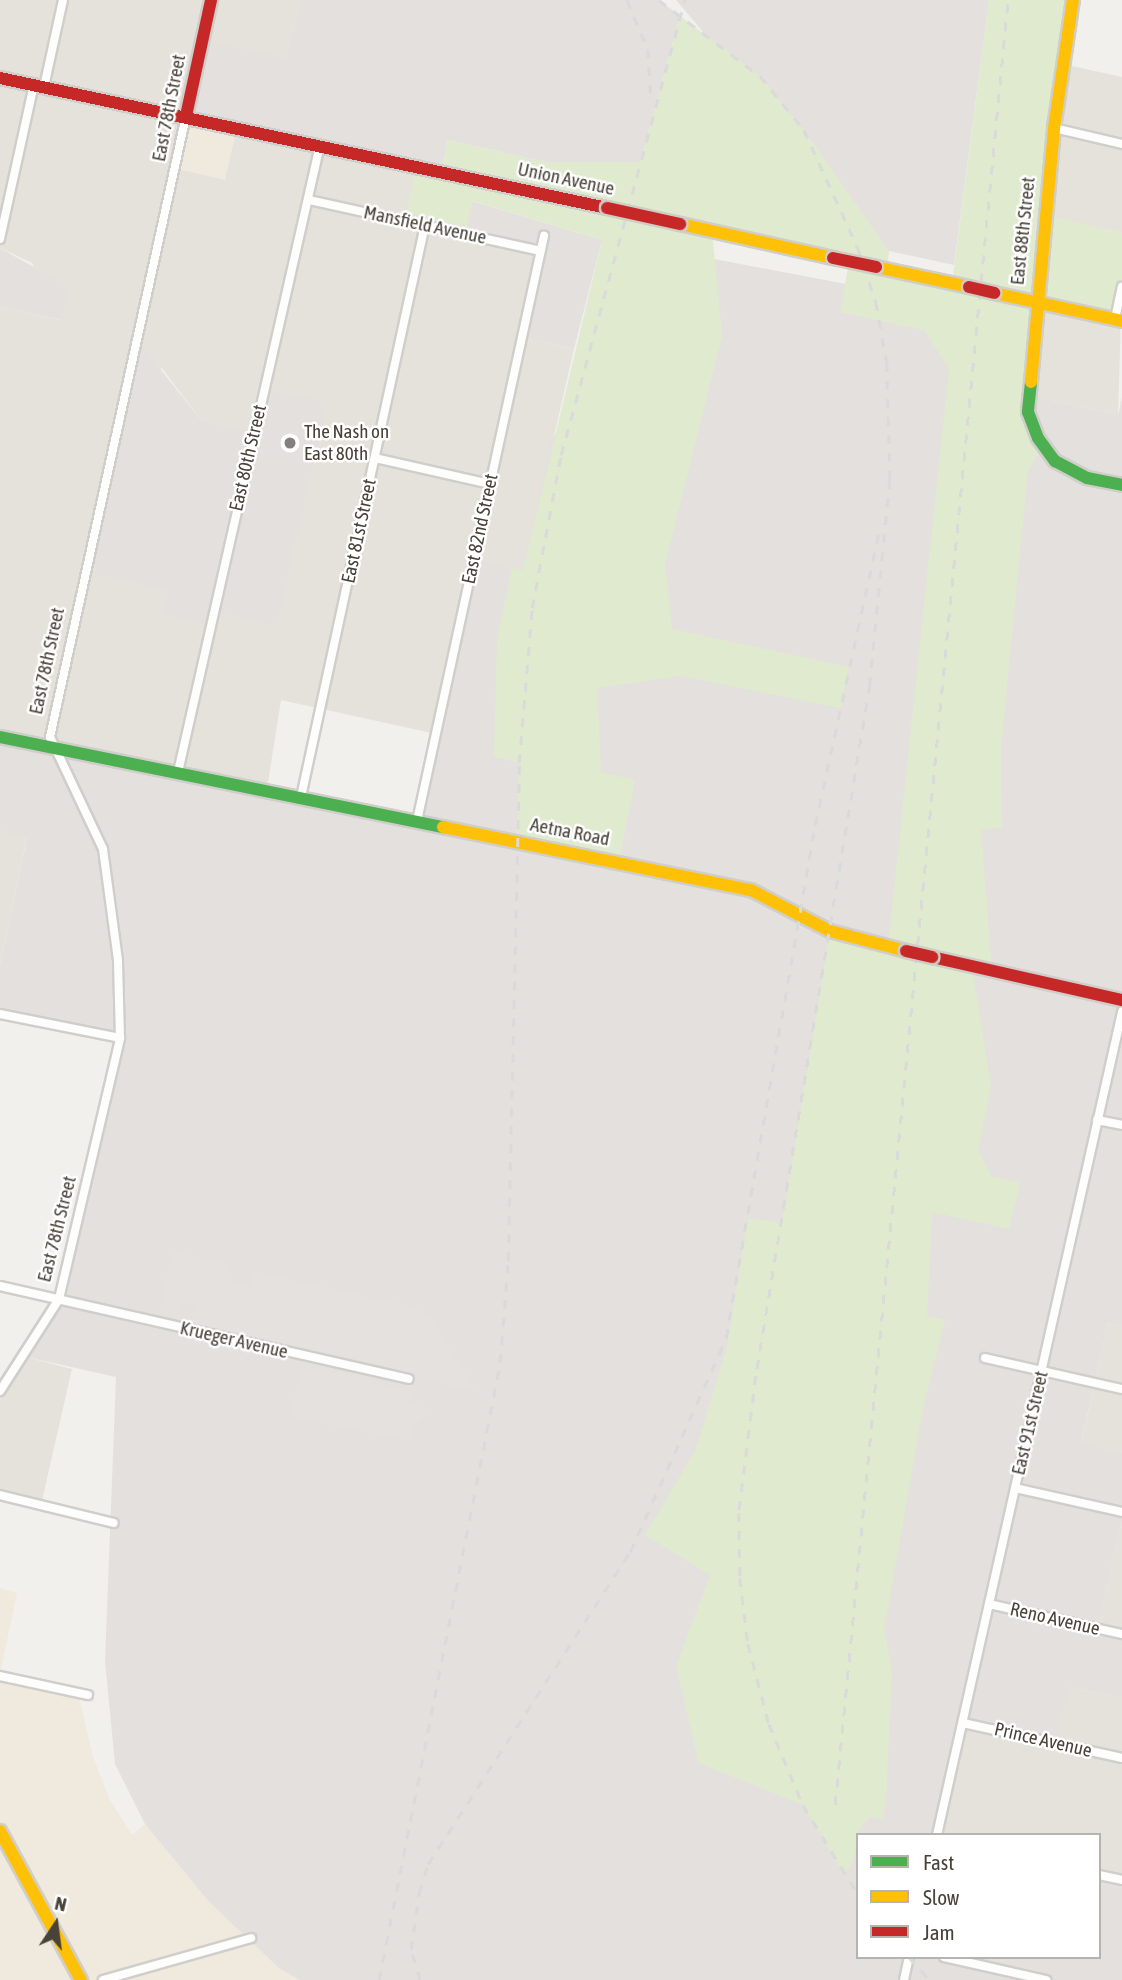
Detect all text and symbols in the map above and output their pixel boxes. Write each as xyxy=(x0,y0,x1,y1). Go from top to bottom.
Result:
street label: East 78th Street xyxy=(147,53,191,163)
street label: Union Avenue xyxy=(516,158,616,200)
street label: East 88th Street xyxy=(1006,176,1040,286)
street label: Mansfield Avenue xyxy=(362,201,488,249)
street label: East 80th Street xyxy=(225,403,271,513)
place label: The Nash on East 80th xyxy=(304,421,389,465)
marker: The Nash on East 80th xyxy=(282,435,298,451)
street label: East 82nd Street xyxy=(457,472,503,586)
street label: East 81st Street xyxy=(337,477,381,585)
street label: East 78th Street xyxy=(25,606,69,716)
street label: Aetna Road xyxy=(528,813,612,851)
street label: East 78th Street xyxy=(33,1174,81,1284)
street label: Krueger Avenue xyxy=(178,1317,290,1363)
street label: East 91st Street xyxy=(1007,1369,1053,1477)
street label: Reno Avenue xyxy=(1008,1598,1102,1640)
street label: Prince Avenue xyxy=(992,1718,1094,1762)
legend xyxy=(856,1833,1101,1959)
text: Fast xyxy=(923,1850,954,1874)
text: Slow xyxy=(923,1885,959,1909)
north arrow xyxy=(21,1889,91,1959)
text: N xyxy=(53,1892,69,1916)
text: Jam xyxy=(923,1920,955,1944)

